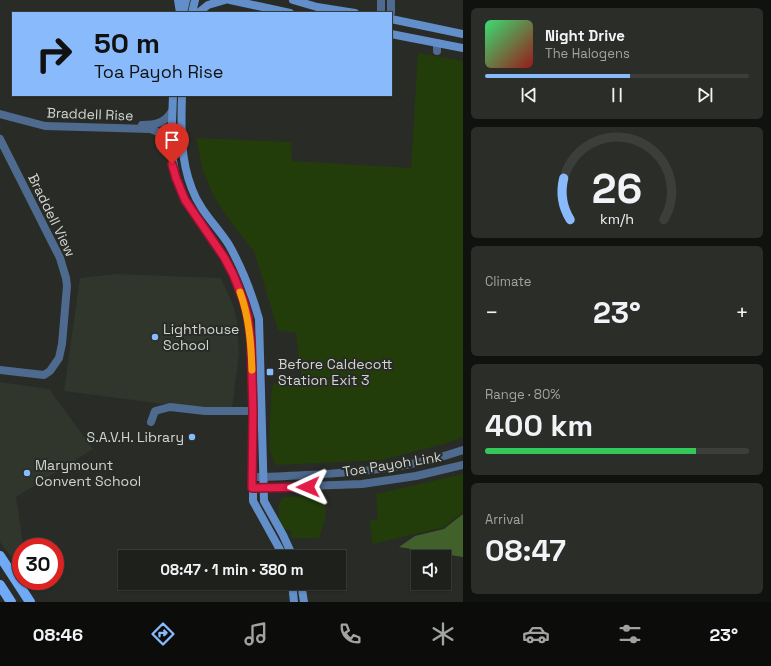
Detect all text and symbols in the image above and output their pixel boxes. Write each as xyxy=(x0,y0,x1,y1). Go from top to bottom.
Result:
text: 50 m xyxy=(94,25,160,61)
text: Night Drive xyxy=(545,26,625,45)
icon: right xyxy=(28,28,80,80)
text: The Halogens xyxy=(545,45,630,62)
text: Toa Payoh Rise xyxy=(94,60,223,83)
icon: previous xyxy=(518,84,540,106)
icon: pause xyxy=(606,84,628,106)
icon: next xyxy=(694,84,716,106)
street label: Braddell Rise xyxy=(46,103,134,125)
pin xyxy=(155,123,189,164)
icon: arrive xyxy=(161,129,183,151)
text: 26 xyxy=(592,162,642,215)
street label: Braddell View xyxy=(24,171,80,259)
text: km/h xyxy=(600,210,634,228)
text: Climate xyxy=(485,273,531,290)
text: 23° xyxy=(593,293,641,332)
text: − xyxy=(485,298,499,326)
text: + xyxy=(735,298,749,326)
place label: Lighthouse School xyxy=(163,320,239,354)
marker: Lighthouse School xyxy=(150,332,160,342)
place label: Before Caldecott Station Exit 3 xyxy=(278,355,392,389)
marker: Before Caldecott Station Exit 3 xyxy=(265,367,275,377)
text: Range · 80% xyxy=(485,386,560,403)
text: 400 km xyxy=(485,406,593,445)
place label: S.A.V.H. Library xyxy=(87,428,184,446)
marker: S.A.V.H. Library xyxy=(187,432,197,442)
street label: Toa Payoh Link xyxy=(341,447,443,481)
place label: Marymount Convent School xyxy=(35,456,141,490)
position arrow xyxy=(287,466,329,508)
marker: Marymount Convent School xyxy=(22,468,32,478)
text: Arrival xyxy=(485,511,524,528)
text: 08:47 xyxy=(485,531,566,570)
speed limit sign: 30 xyxy=(12,538,64,590)
map controls xyxy=(411,550,451,590)
button: sound xyxy=(411,550,451,590)
text: 08:47 · 1 min · 380 m xyxy=(160,560,304,579)
icon: directions xyxy=(149,620,177,648)
icon: music xyxy=(242,620,270,648)
icon: phone xyxy=(336,620,364,648)
icon: climate xyxy=(429,620,457,648)
icon: car xyxy=(522,620,550,648)
icon: filters xyxy=(616,620,644,648)
text: 08:46 xyxy=(33,623,83,646)
text: 23° xyxy=(709,623,738,646)

